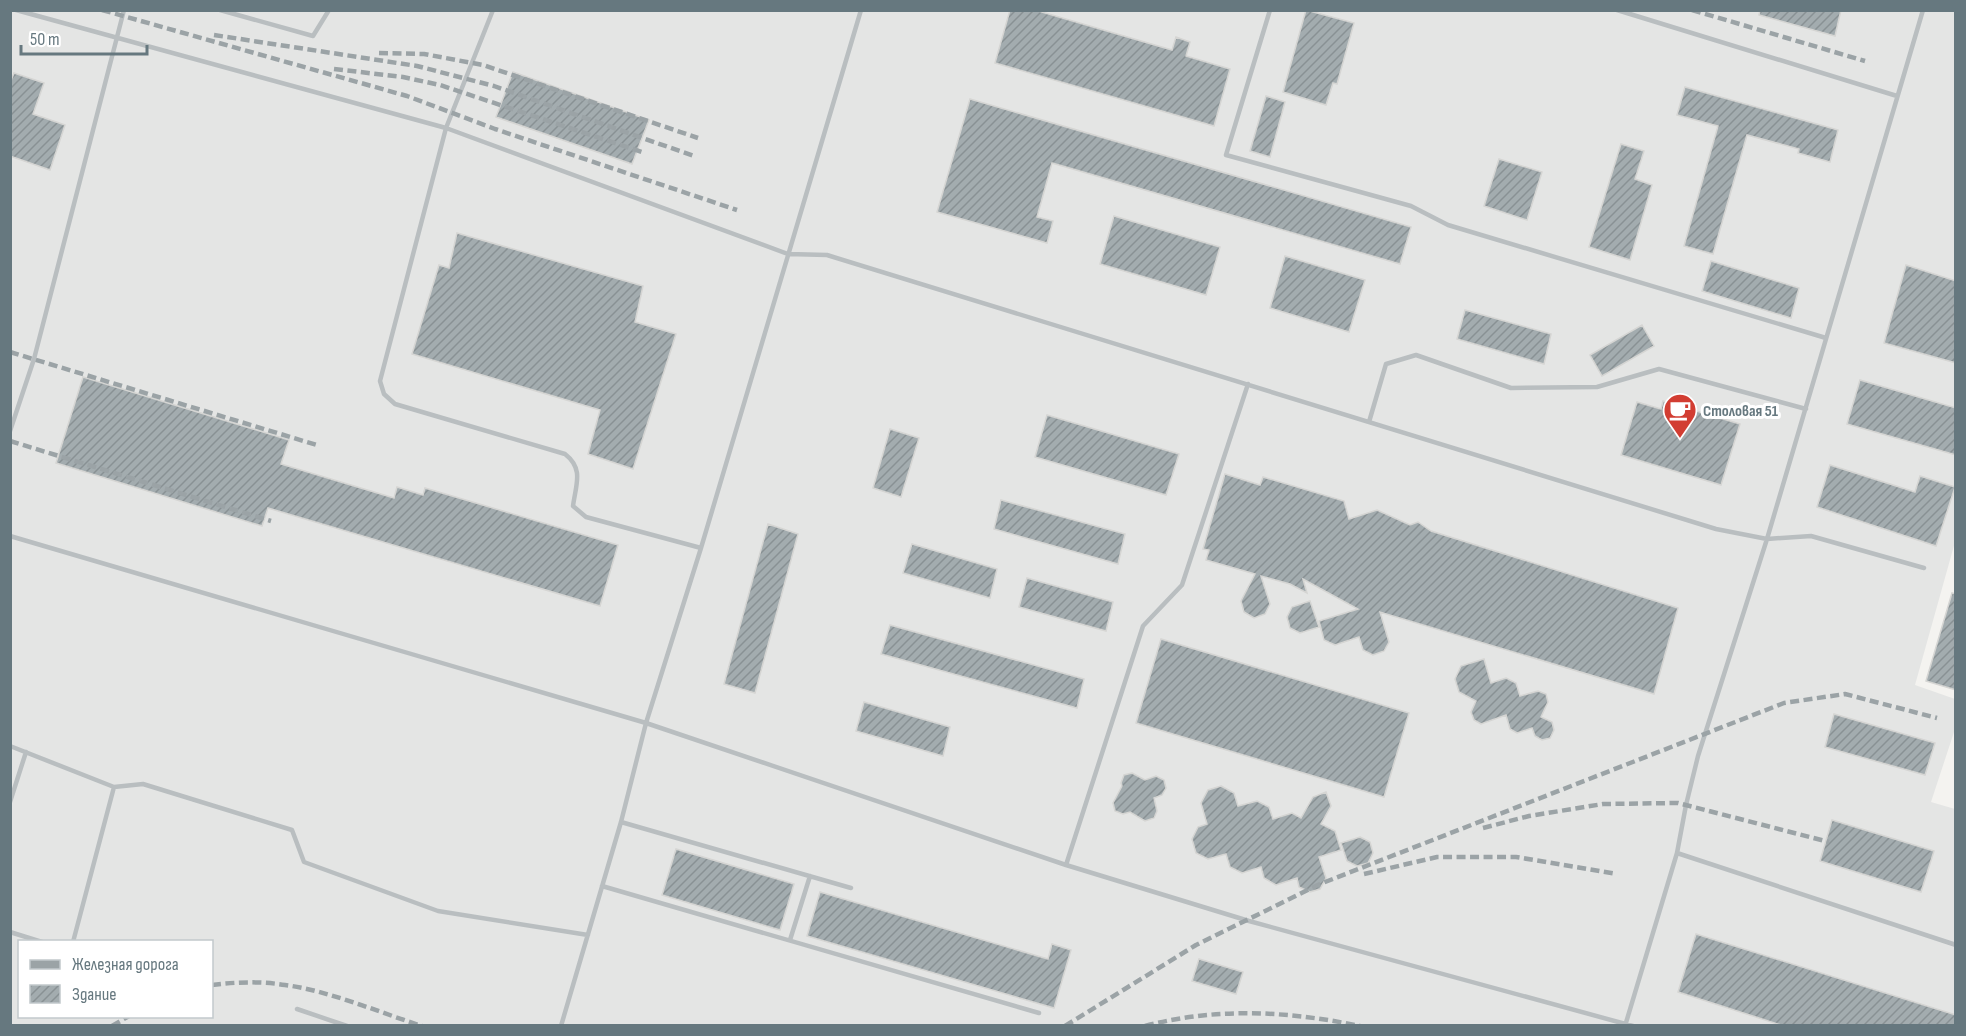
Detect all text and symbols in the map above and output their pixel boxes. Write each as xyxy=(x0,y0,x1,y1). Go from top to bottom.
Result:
scale bar xyxy=(21,18,147,56)
text: 50 m xyxy=(30,29,60,50)
cafe icon: Столовая 51 xyxy=(1662,392,1698,439)
place label: Столовая 51 xyxy=(1703,402,1779,421)
legend xyxy=(18,940,213,1018)
text: Железная дорога xyxy=(72,954,179,975)
text: Здание xyxy=(72,984,117,1005)

